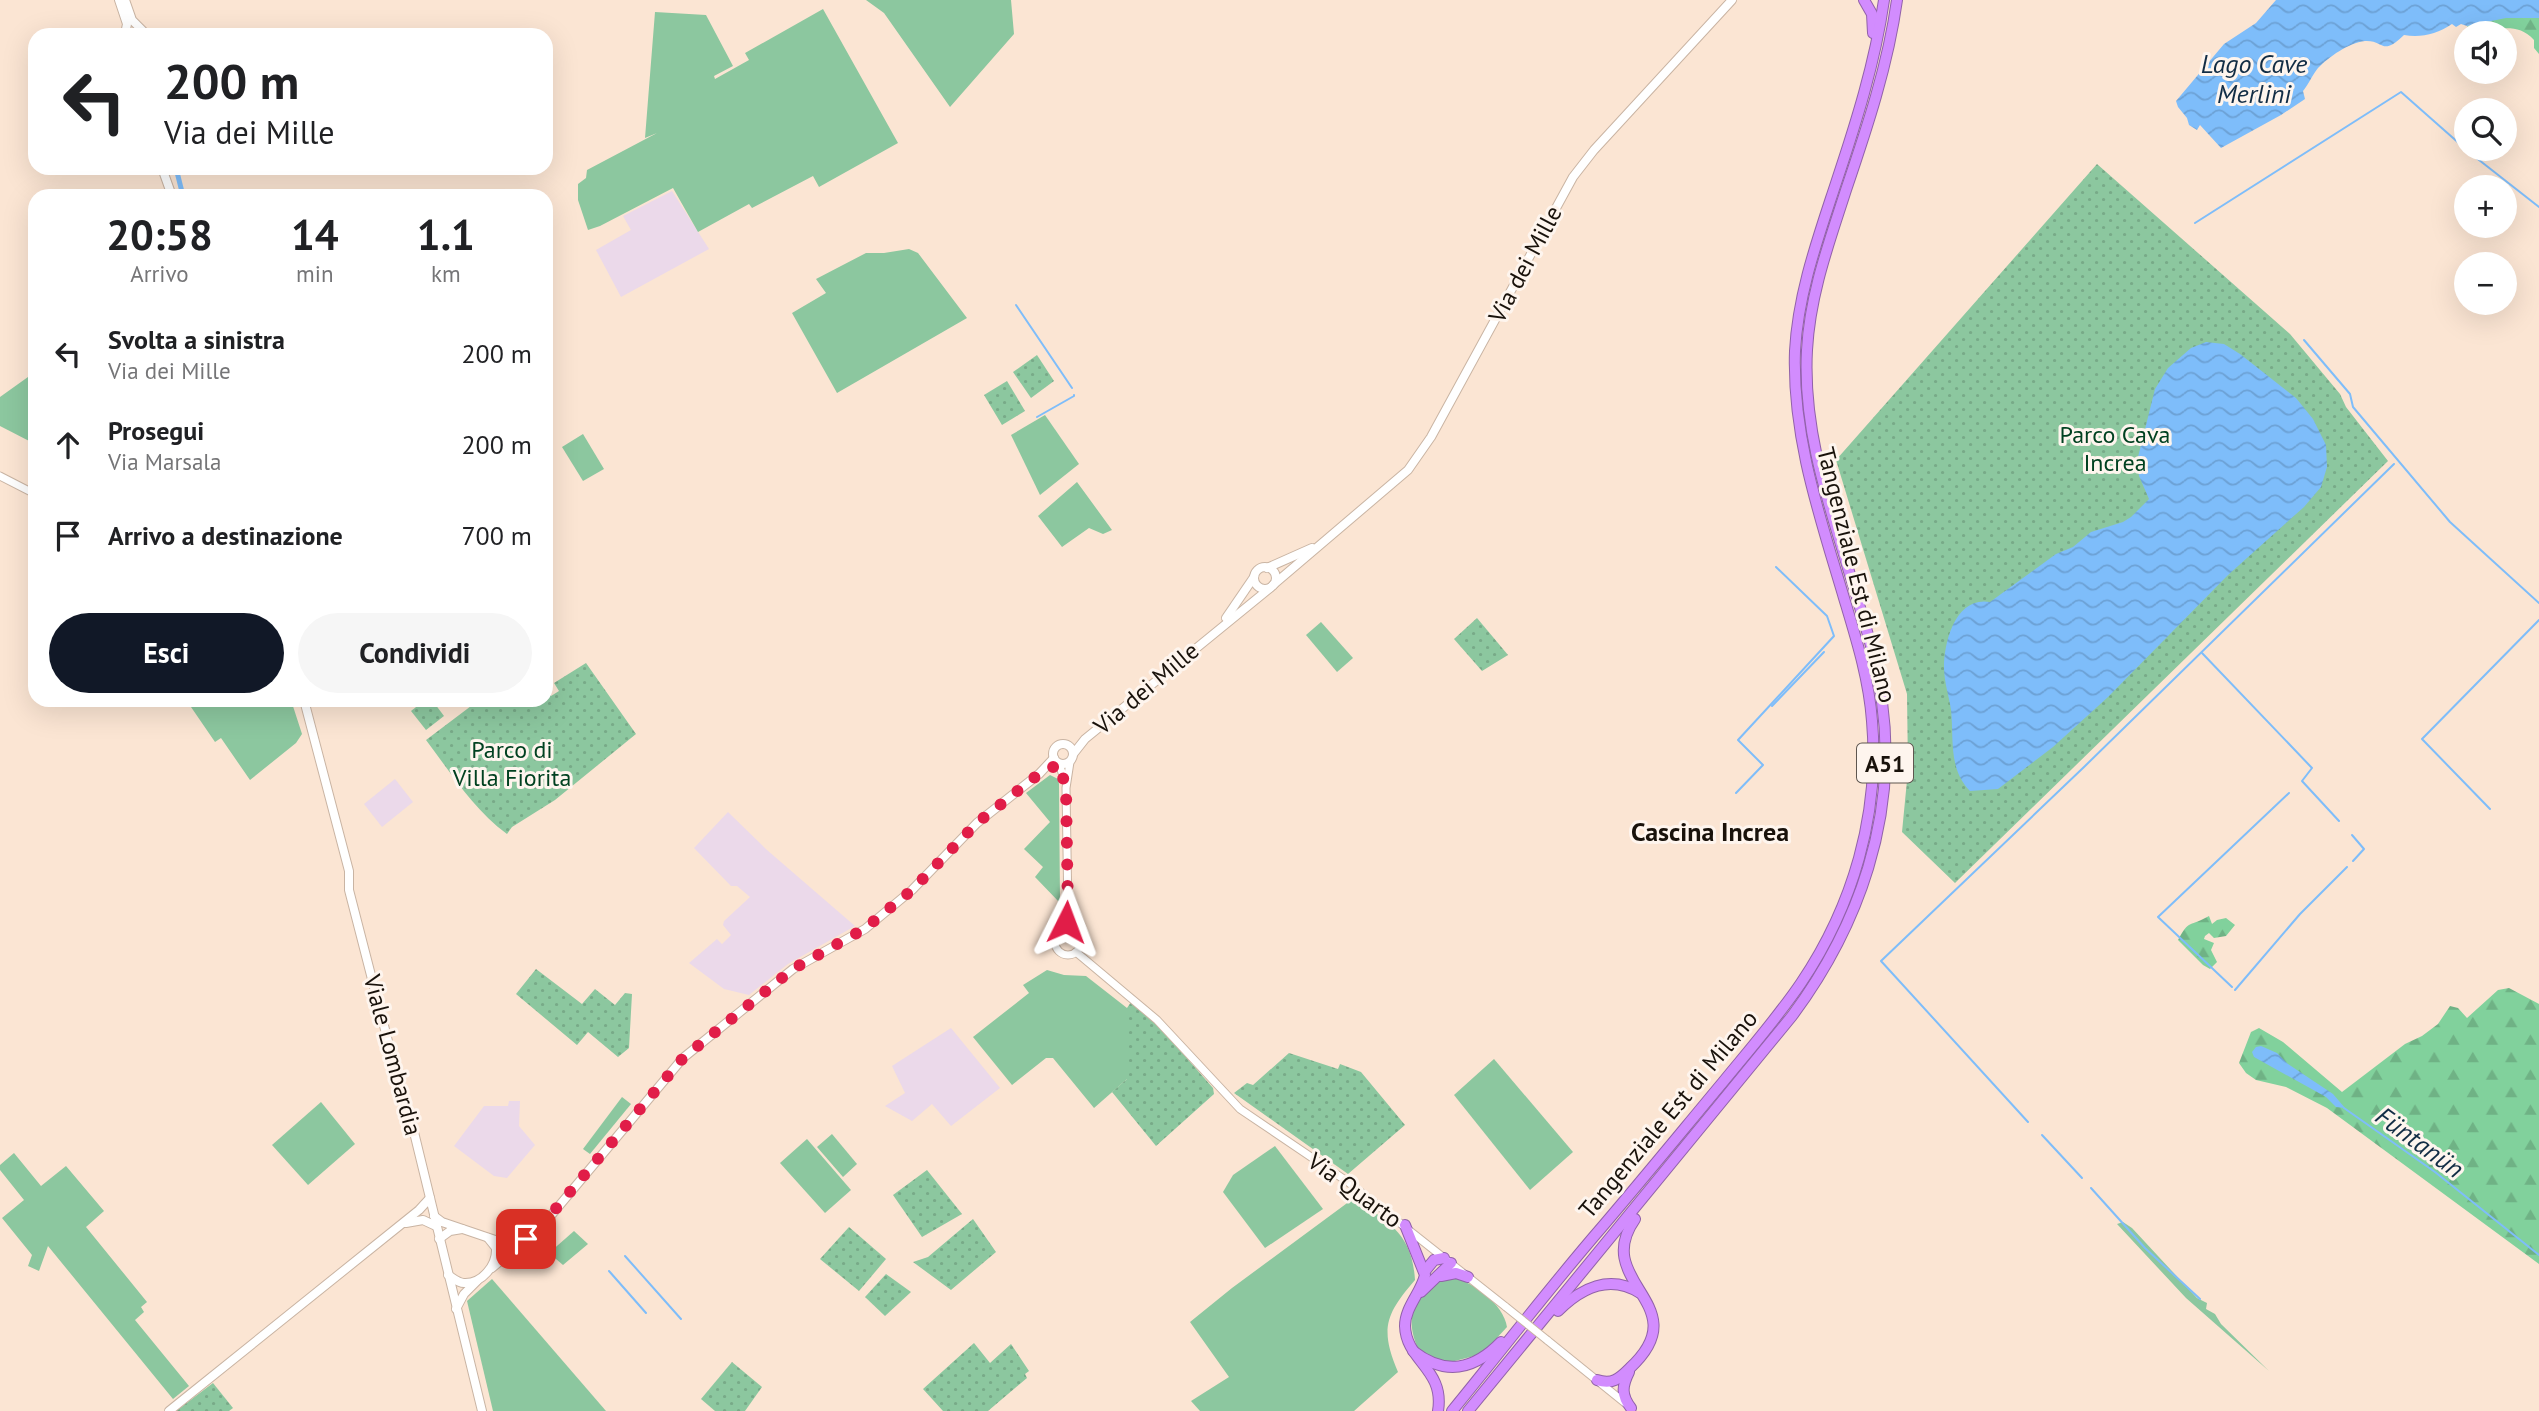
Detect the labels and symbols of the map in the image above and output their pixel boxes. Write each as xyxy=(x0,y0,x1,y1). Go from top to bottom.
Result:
water label: Lago Cave Merlini xyxy=(2201,47,2307,110)
street label: Via dei Mille xyxy=(1481,200,1569,329)
park label: Parco Cava Increa xyxy=(2060,419,2170,478)
street label: Tangenziale Est di Milano xyxy=(1810,444,1904,706)
street label: Via dei Mille xyxy=(1086,635,1205,742)
park label: Parco di Villa Fiorita xyxy=(452,734,571,793)
road number: A51 xyxy=(1857,744,1913,782)
district label: Cascina Increa xyxy=(1631,815,1789,848)
position arrow xyxy=(1029,885,1103,959)
street label: Viale Lombardia xyxy=(356,970,429,1139)
street label: Tangenziale Est di Milano xyxy=(1572,1004,1764,1224)
water label: Füntanün xyxy=(2369,1099,2471,1185)
street label: Via Quarto xyxy=(1301,1145,1408,1235)
pin xyxy=(496,1209,556,1269)

